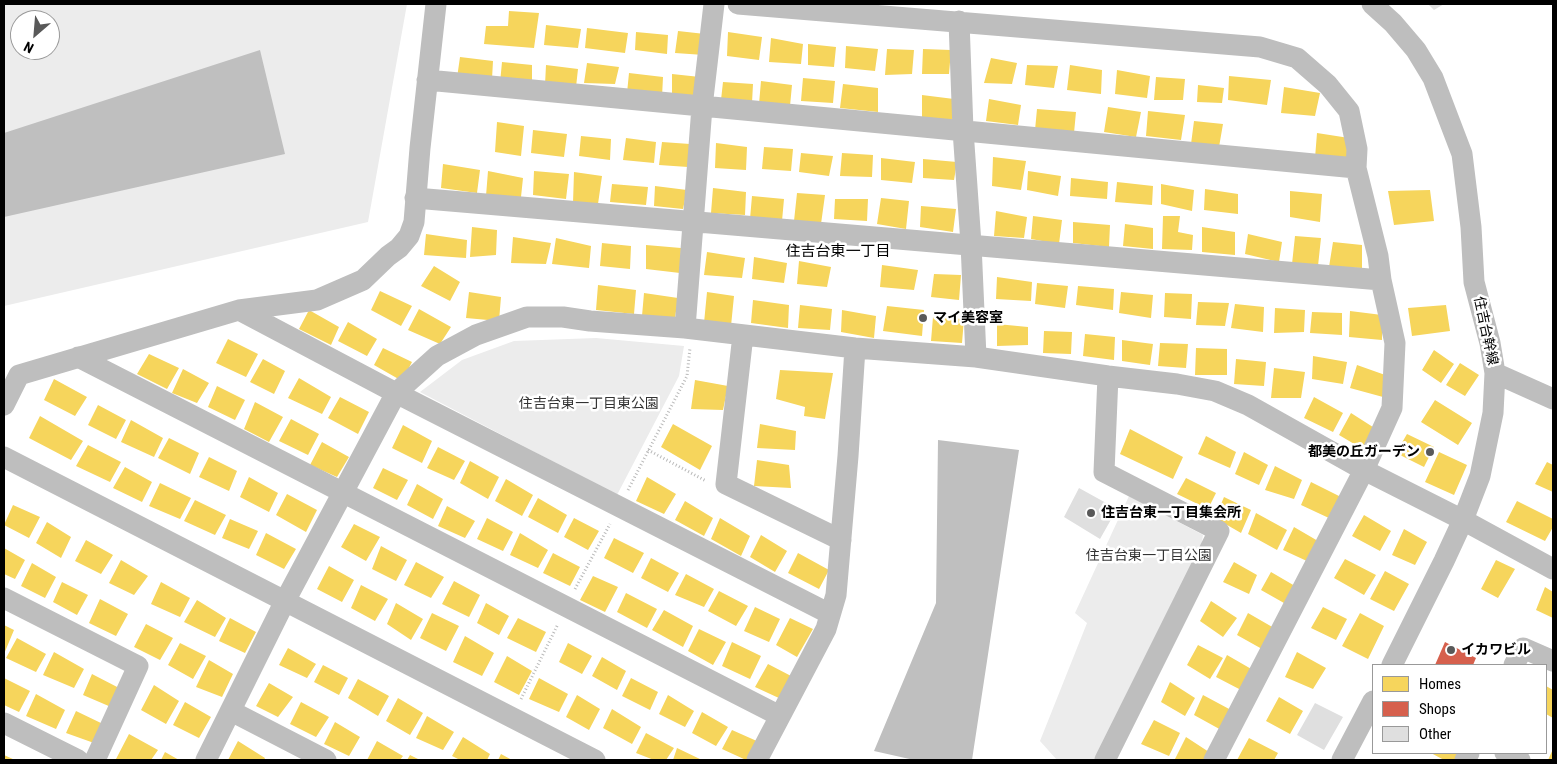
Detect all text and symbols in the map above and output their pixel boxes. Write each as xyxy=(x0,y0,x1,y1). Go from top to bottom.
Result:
north arrow xyxy=(10,10,60,60)
text: N xyxy=(21,38,36,57)
district label: 住吉台東一丁目 xyxy=(786,243,890,261)
street label: 住吉台幹線 xyxy=(1470,295,1500,367)
place label: マイ美容室 xyxy=(933,310,1003,326)
marker: マイ美容室 xyxy=(917,312,929,324)
park label: 住吉台東一丁目東公園 xyxy=(519,396,659,412)
place label: 都美の丘ガーデン xyxy=(1308,444,1420,460)
marker: 都美の丘ガーデン xyxy=(1424,446,1436,458)
place label: 住吉台東一丁目集会所 xyxy=(1101,505,1241,521)
marker: 住吉台東一丁目集会所 xyxy=(1085,507,1097,519)
park label: 住吉台東一丁目公園 xyxy=(1086,548,1212,564)
place label: イカワビル xyxy=(1461,642,1531,658)
marker: イカワビル xyxy=(1445,644,1457,656)
legend xyxy=(1372,664,1547,754)
text: Homes xyxy=(1419,675,1461,693)
text: Shops xyxy=(1419,700,1456,718)
text: Other xyxy=(1419,725,1451,743)

